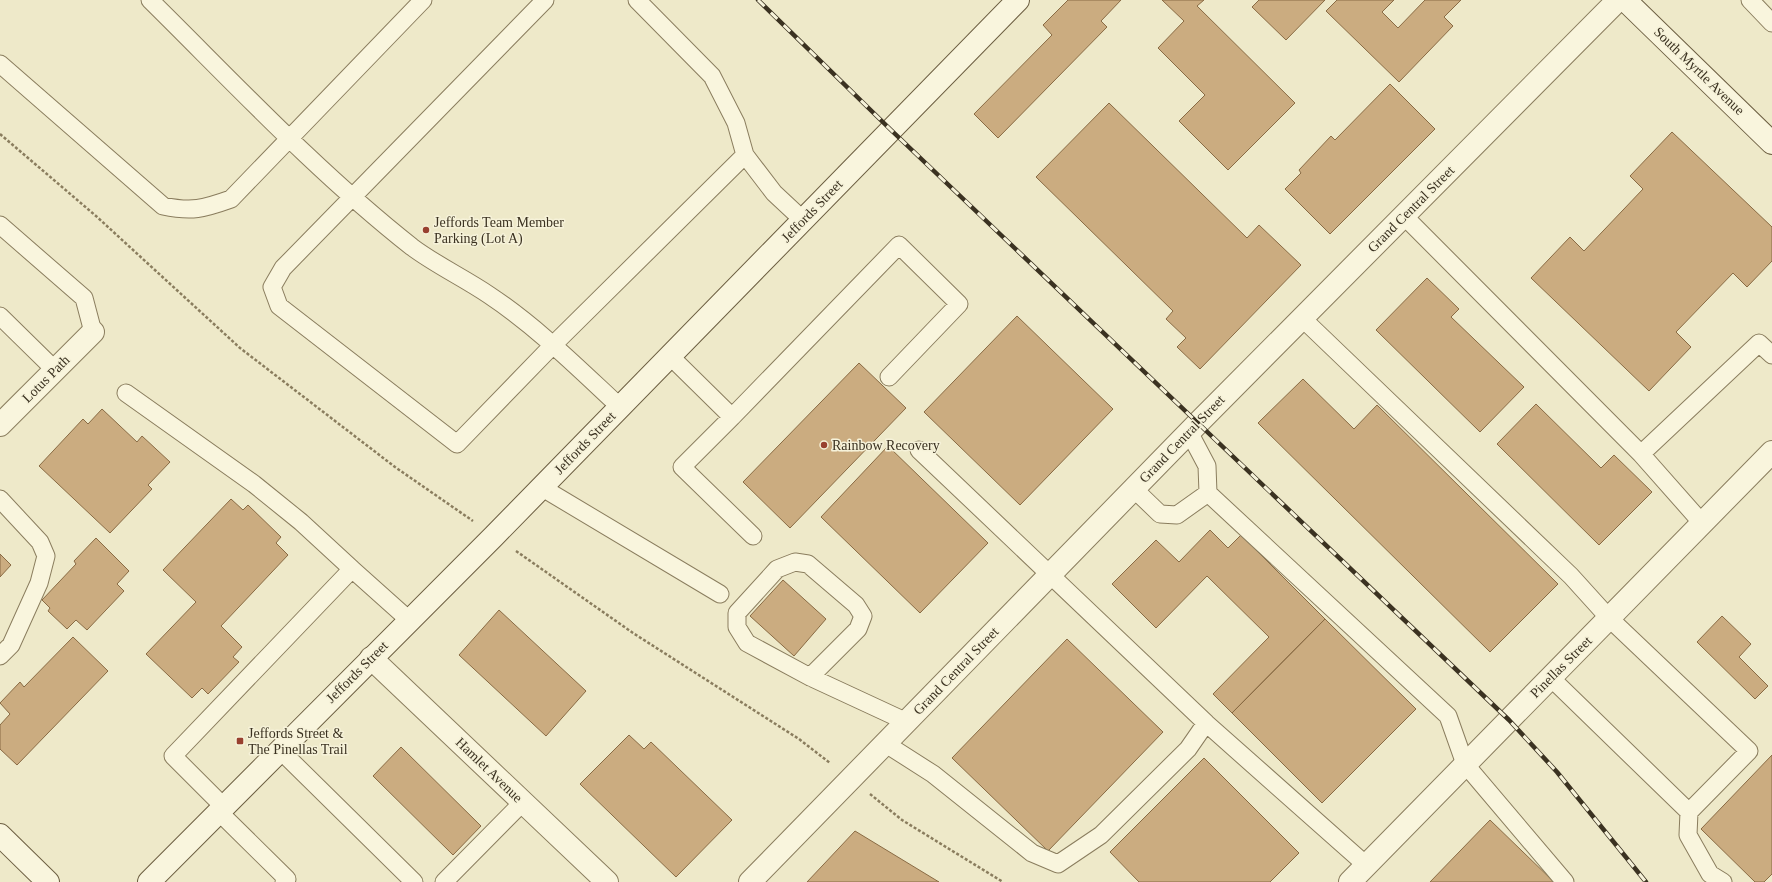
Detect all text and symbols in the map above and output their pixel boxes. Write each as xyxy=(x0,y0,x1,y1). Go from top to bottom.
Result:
street label: South Myrtle Avenue xyxy=(1651,24,1747,118)
street label: Grand Central Street xyxy=(1365,163,1457,255)
street label: Jeffords Street xyxy=(778,177,846,245)
place label: Jeffords Team Member Parking (Lot A) xyxy=(434,215,564,247)
marker: Jeffords Team Member Parking (Lot A) xyxy=(421,225,431,235)
street label: Lotus Path xyxy=(19,352,73,406)
street label: Grand Central Street xyxy=(1136,392,1228,486)
street label: Jeffords Street xyxy=(551,409,619,477)
place label: Rainbow Recovery xyxy=(832,438,940,453)
marker: Rainbow Recovery xyxy=(819,440,829,450)
street label: Grand Central Street xyxy=(910,624,1002,718)
street label: Pinellas Street xyxy=(1527,633,1595,701)
street label: Jeffords Street xyxy=(323,638,391,706)
place label: Jeffords Street & The Pinellas Trail xyxy=(248,726,348,757)
street label: Hamlet Avenue xyxy=(453,735,525,805)
marker: Jeffords Street & The Pinellas Trail xyxy=(235,736,245,746)

